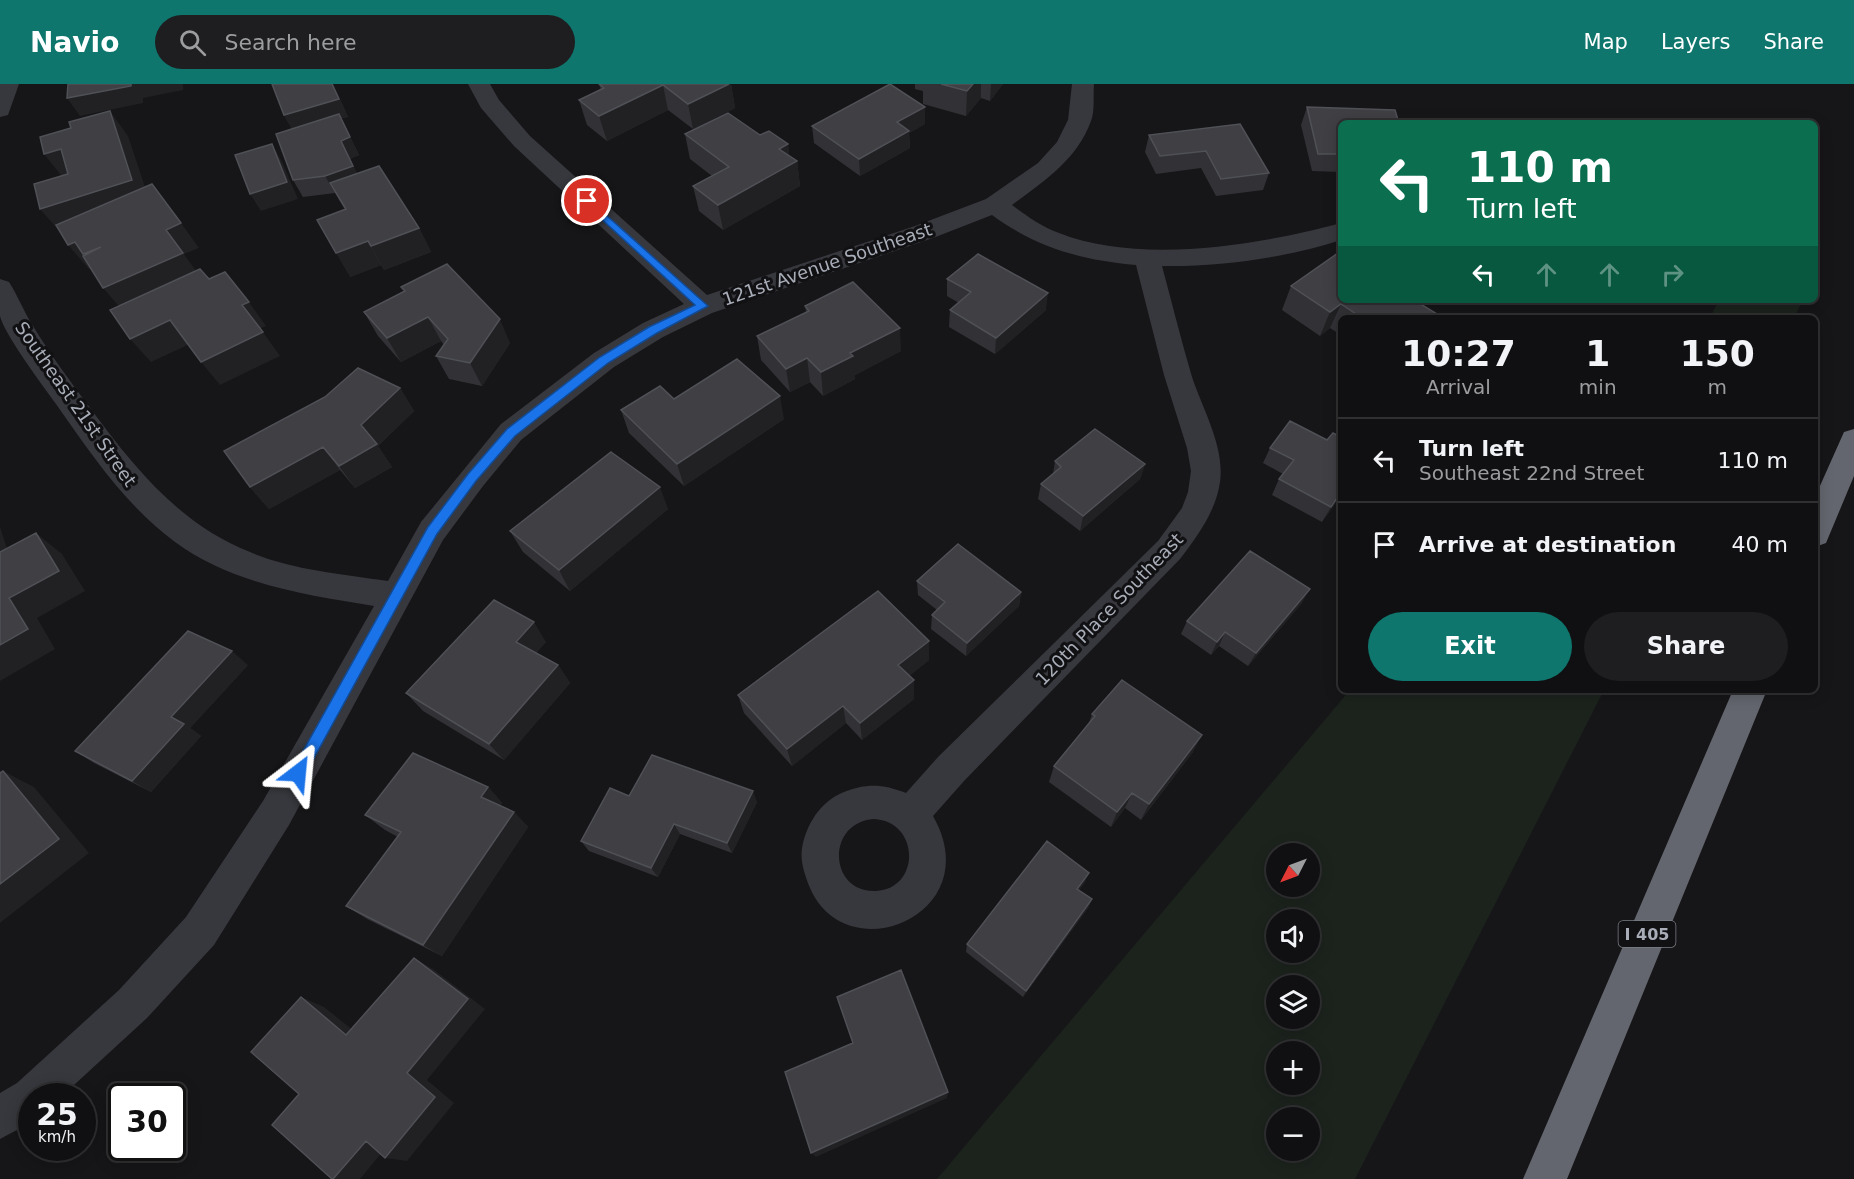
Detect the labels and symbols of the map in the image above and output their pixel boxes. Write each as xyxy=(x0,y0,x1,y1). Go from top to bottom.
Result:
pin xyxy=(561,175,612,226)
street label: 121st Avenue Southeast xyxy=(720,218,934,310)
street label: Southeast 21st Street xyxy=(11,318,141,490)
street label: 120th Place Southeast xyxy=(1031,529,1187,689)
position arrow xyxy=(266,741,330,805)
north arrow xyxy=(1266,843,1320,897)
road number: I 405 xyxy=(1618,921,1676,947)
speed limit sign: 30 xyxy=(108,1083,186,1161)

